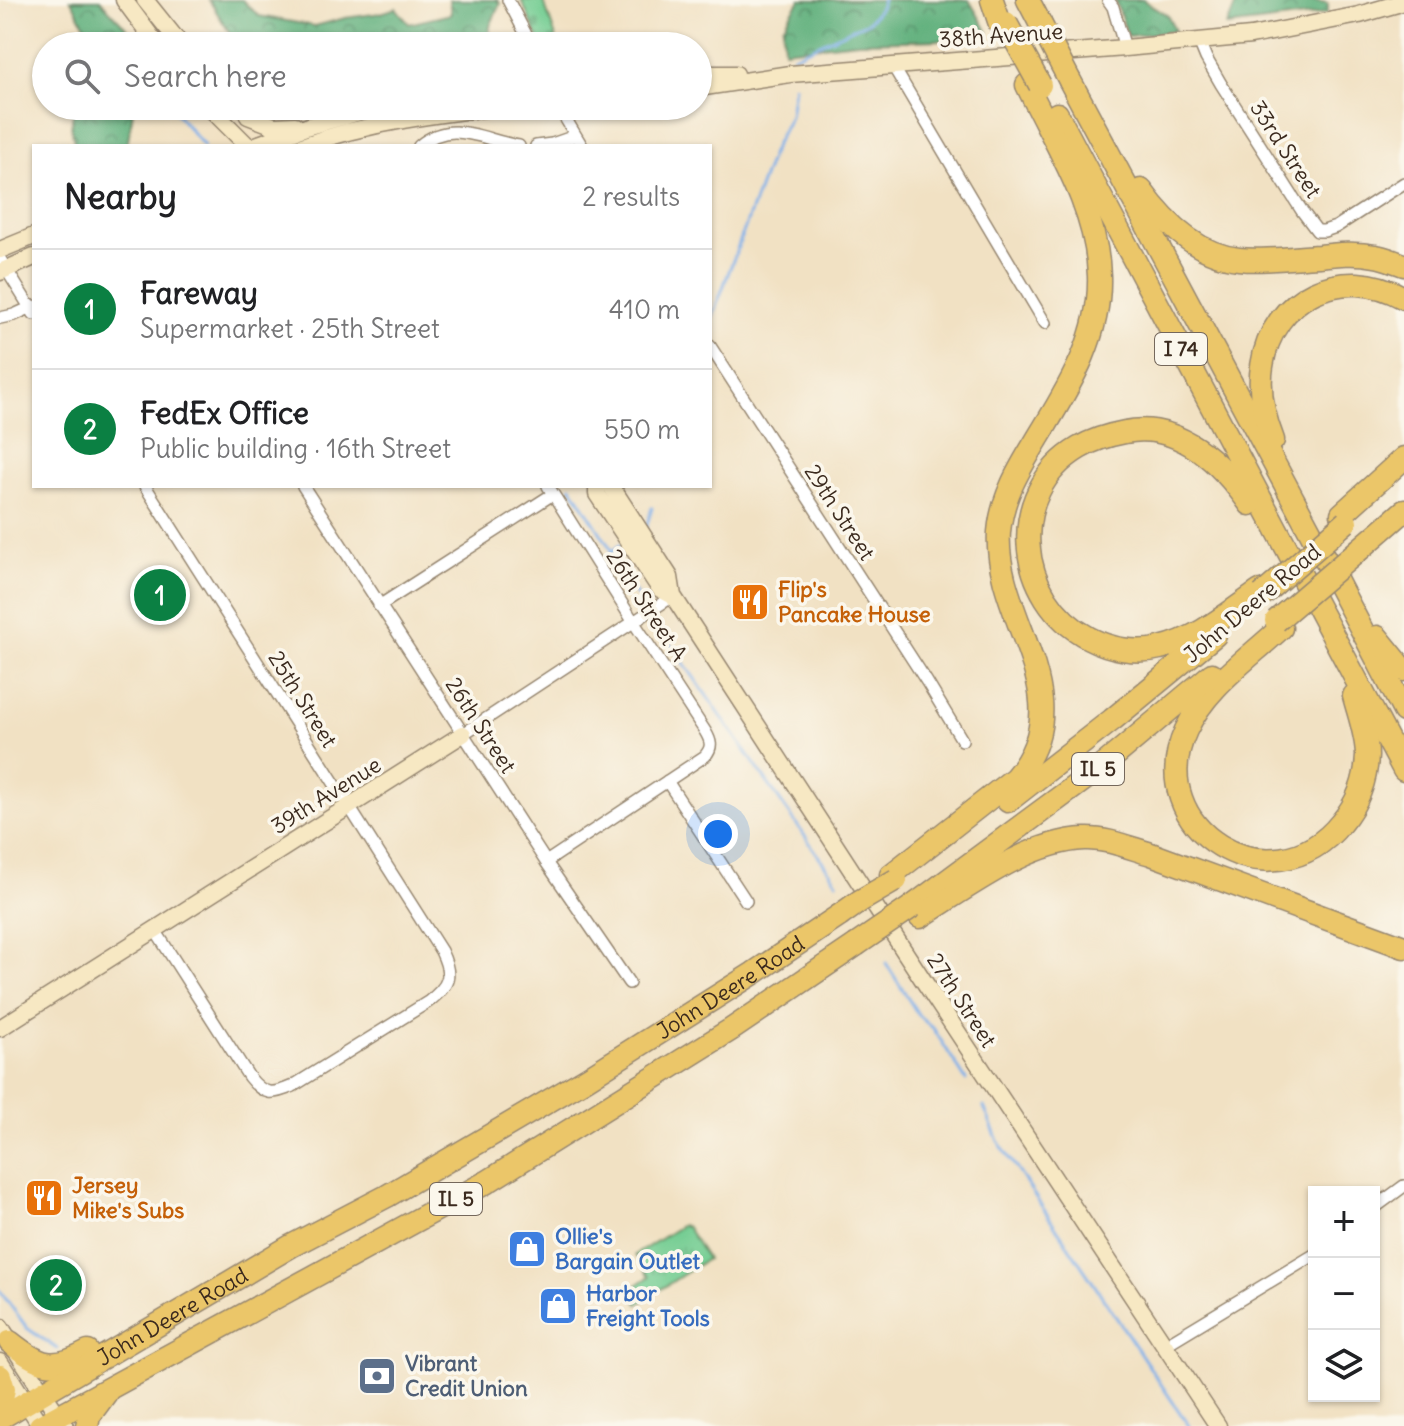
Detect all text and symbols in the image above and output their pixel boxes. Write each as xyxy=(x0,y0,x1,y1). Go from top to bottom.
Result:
street label: 38th Avenue xyxy=(938,17,1064,53)
search box xyxy=(32,32,712,120)
icon: search xyxy=(60,54,104,98)
text: Search here xyxy=(124,57,287,95)
street label: 33rd Street xyxy=(1244,95,1328,203)
text: Nearby xyxy=(64,175,177,218)
text: 2 results xyxy=(582,180,680,213)
text: Fareway xyxy=(140,274,258,312)
text: 1 xyxy=(85,293,95,326)
text: 410 m xyxy=(609,293,680,326)
text: Supermarket · 25th Street xyxy=(140,312,440,345)
road number: I 74 xyxy=(1155,333,1207,365)
text: FedEx Office xyxy=(140,394,309,432)
text: 2 xyxy=(83,413,97,446)
text: 550 m xyxy=(604,413,680,446)
text: Public building · 16th Street xyxy=(140,432,451,465)
street label: 29th Street xyxy=(799,459,881,565)
street label: John Deere Road xyxy=(1178,537,1326,669)
street label: 26th Street A xyxy=(600,544,694,666)
pin: 1 xyxy=(134,565,186,625)
place label: Flip's Pancake House xyxy=(778,575,931,628)
restaurant icon: Flip's Pancake House xyxy=(729,581,771,623)
street label: 25th Street xyxy=(262,645,344,753)
street label: 26th Street xyxy=(440,672,522,778)
street label: 39th Avenue xyxy=(266,750,386,840)
road number: IL 5 xyxy=(1072,753,1124,785)
your location xyxy=(698,814,738,854)
street label: John Deere Road xyxy=(651,929,810,1045)
street label: 27th Street xyxy=(921,948,1003,1052)
place label: Jersey Mike's Subs xyxy=(72,1171,184,1224)
restaurant icon: Jersey Mike's Subs xyxy=(23,1177,65,1219)
road number: IL 5 xyxy=(430,1183,482,1215)
map controls xyxy=(1308,1186,1380,1402)
button: + xyxy=(1308,1186,1380,1258)
place label: Ollie's Bargain Outlet xyxy=(555,1222,701,1275)
shop icon: Ollie's Bargain Outlet xyxy=(506,1228,548,1270)
pin: 2 xyxy=(30,1255,82,1315)
button: − xyxy=(1308,1258,1380,1330)
street label: John Deere Road xyxy=(92,1261,253,1372)
place label: Harbor Freight Tools xyxy=(586,1279,710,1332)
shop icon: Harbor Freight Tools xyxy=(537,1285,579,1327)
button: layers xyxy=(1308,1330,1380,1402)
place label: Vibrant Credit Union xyxy=(405,1349,528,1402)
bank icon: Vibrant Credit Union xyxy=(356,1355,398,1397)

